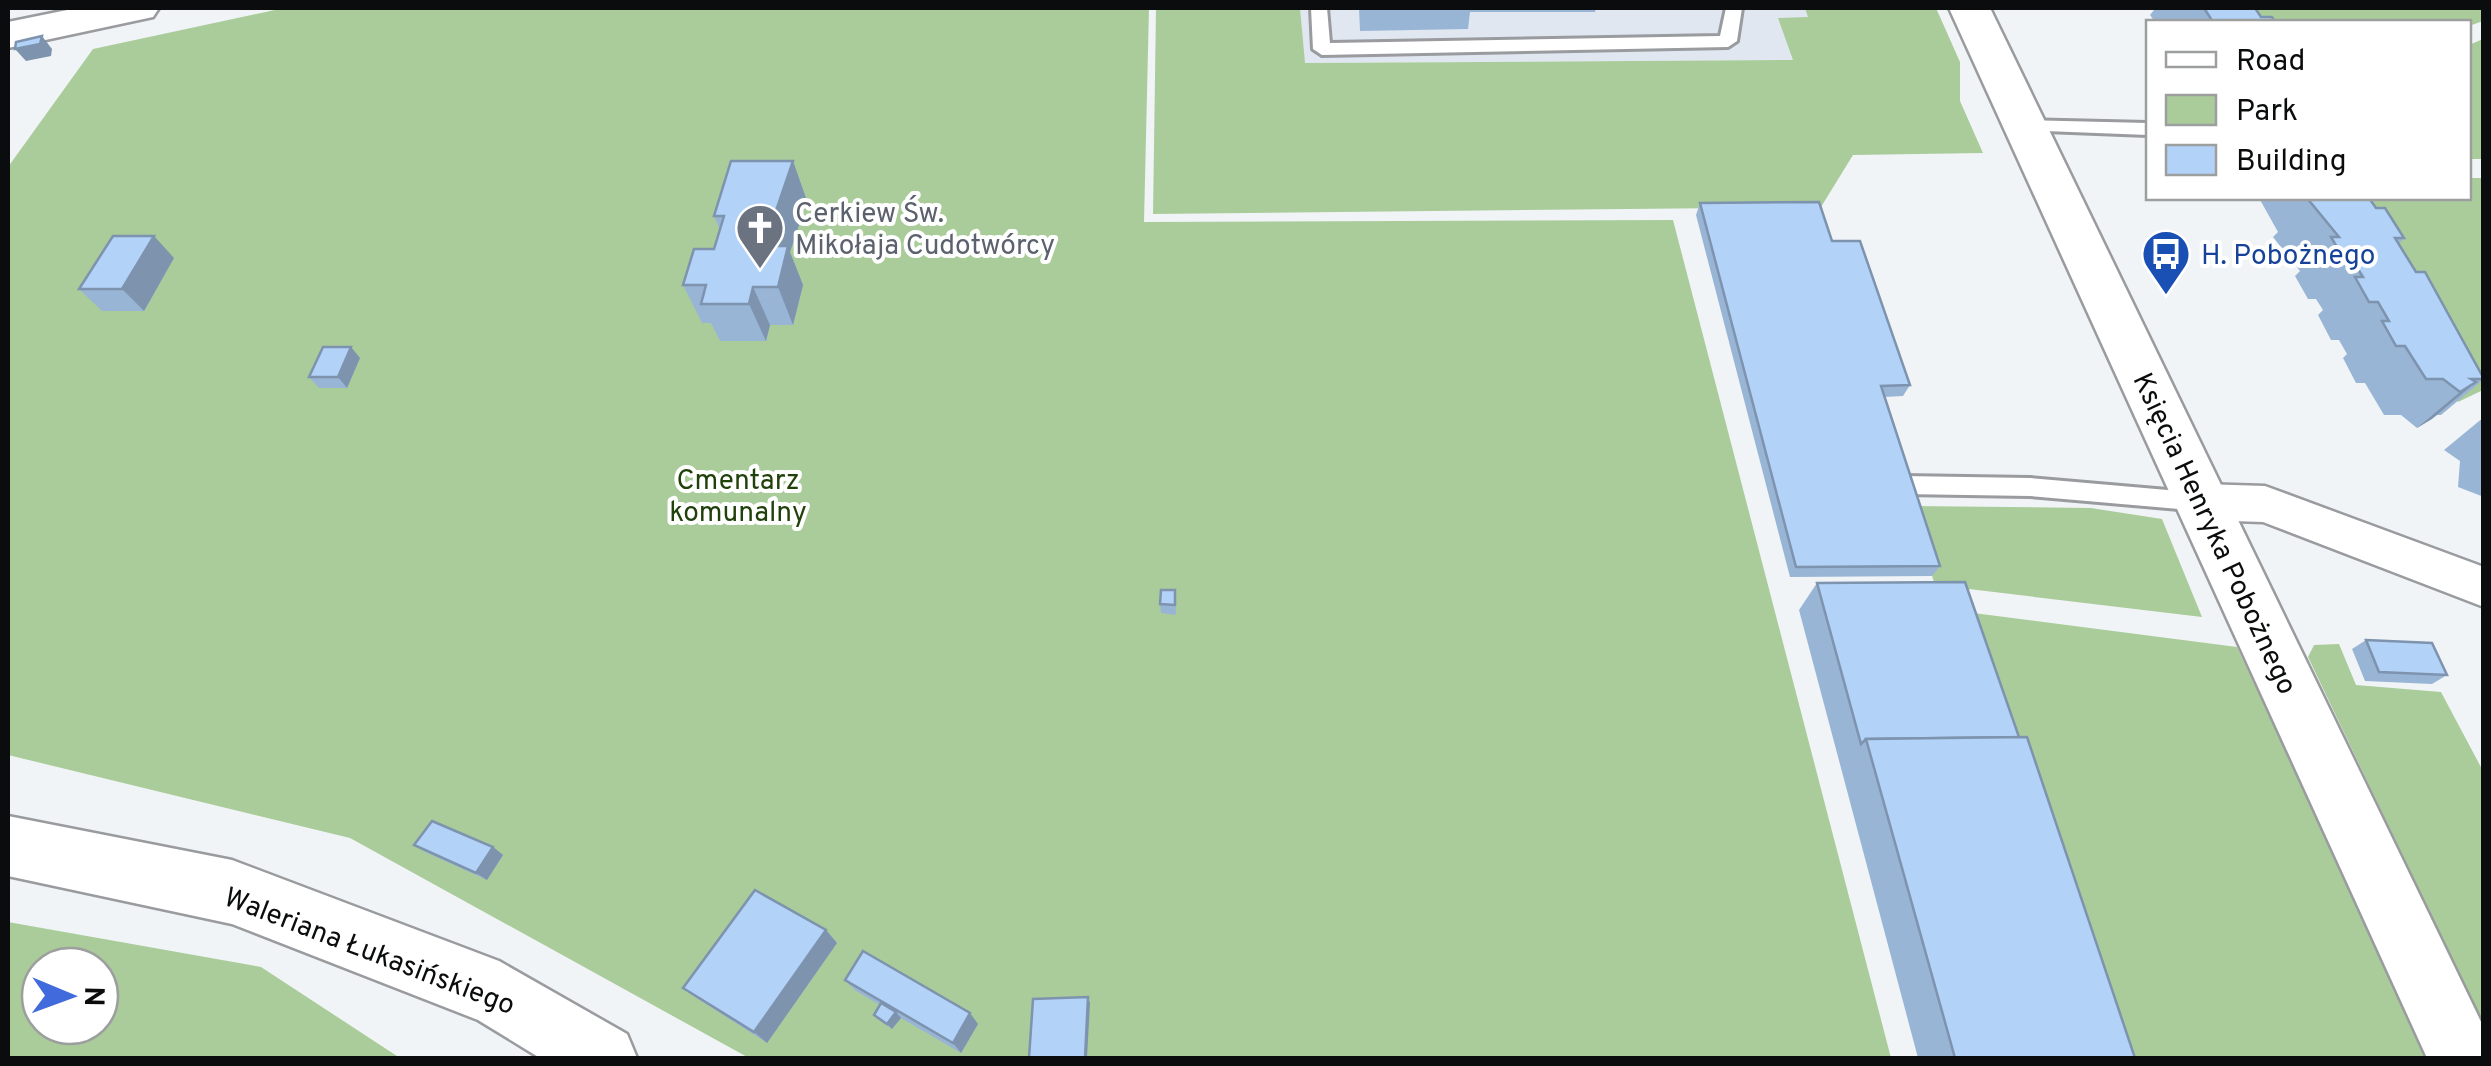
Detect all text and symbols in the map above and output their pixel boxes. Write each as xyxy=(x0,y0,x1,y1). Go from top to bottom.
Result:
legend xyxy=(2146,20,2471,200)
text: Road xyxy=(2236,44,2305,81)
text: Park xyxy=(2236,94,2298,131)
text: Building xyxy=(2236,144,2347,181)
place label: Cerkiew Św. Mikołaja Cudotwórcy xyxy=(795,195,1055,265)
church icon: Cerkiew Św. Mikołaja Cudotwórcy xyxy=(734,202,786,270)
bus stop icon: H. Pobożnego xyxy=(2140,228,2192,296)
place label: H. Pobożnego xyxy=(2201,239,2375,275)
street label: Księcia Henryka Pobożnego xyxy=(2123,368,2304,701)
park label: Cmentarz komunalny xyxy=(669,464,807,532)
street label: Waleriana Łukasińskiego xyxy=(218,881,519,1025)
north arrow xyxy=(20,946,120,1046)
text: N xyxy=(74,986,110,1007)

